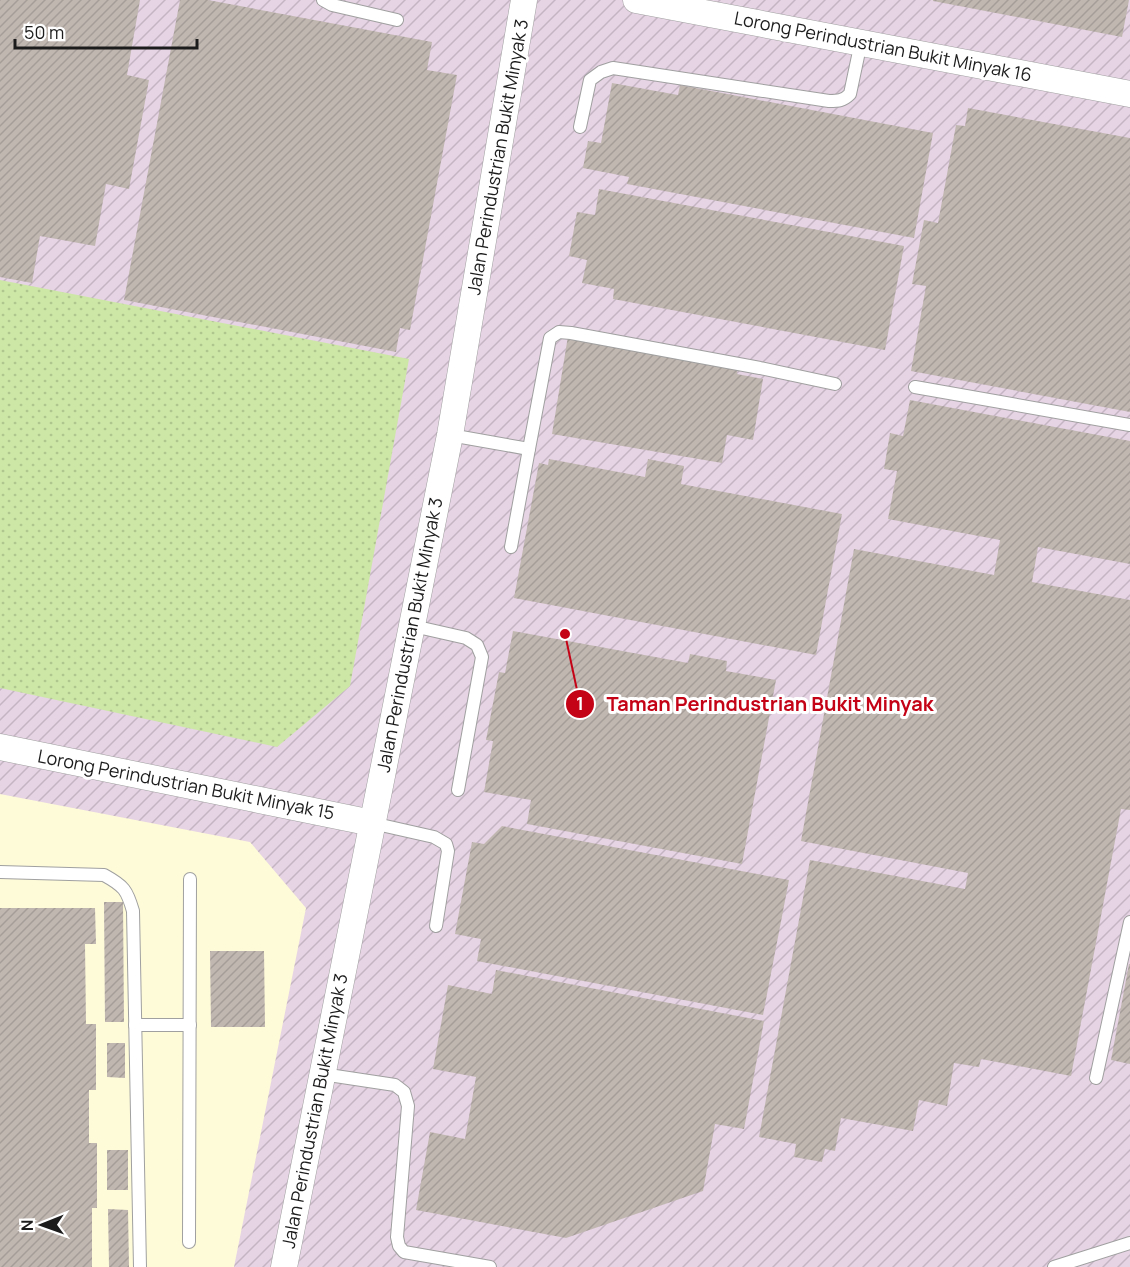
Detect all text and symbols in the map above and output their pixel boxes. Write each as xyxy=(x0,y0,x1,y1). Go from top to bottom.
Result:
street label: Lorong Perindustrian Bukit Minyak 16 xyxy=(732,5,1034,87)
scale bar xyxy=(15,12,196,50)
street label: Jalan Perindustrian Bukit Minyak 3 xyxy=(461,17,533,297)
text: 50 m xyxy=(24,20,64,44)
street label: Jalan Perindustrian Bukit Minyak 3 xyxy=(371,495,447,774)
callout: Taman Perindustrian Bukit Minyak xyxy=(565,685,946,723)
text: Taman Perindustrian Bukit Minyak xyxy=(607,690,935,717)
text: 1 xyxy=(576,691,584,715)
street label: Lorong Perindustrian Bukit Minyak 15 xyxy=(36,743,337,825)
street label: Jalan Perindustrian Bukit Minyak 3 xyxy=(276,971,352,1250)
north arrow xyxy=(12,1195,72,1255)
text: N xyxy=(16,1219,38,1231)

